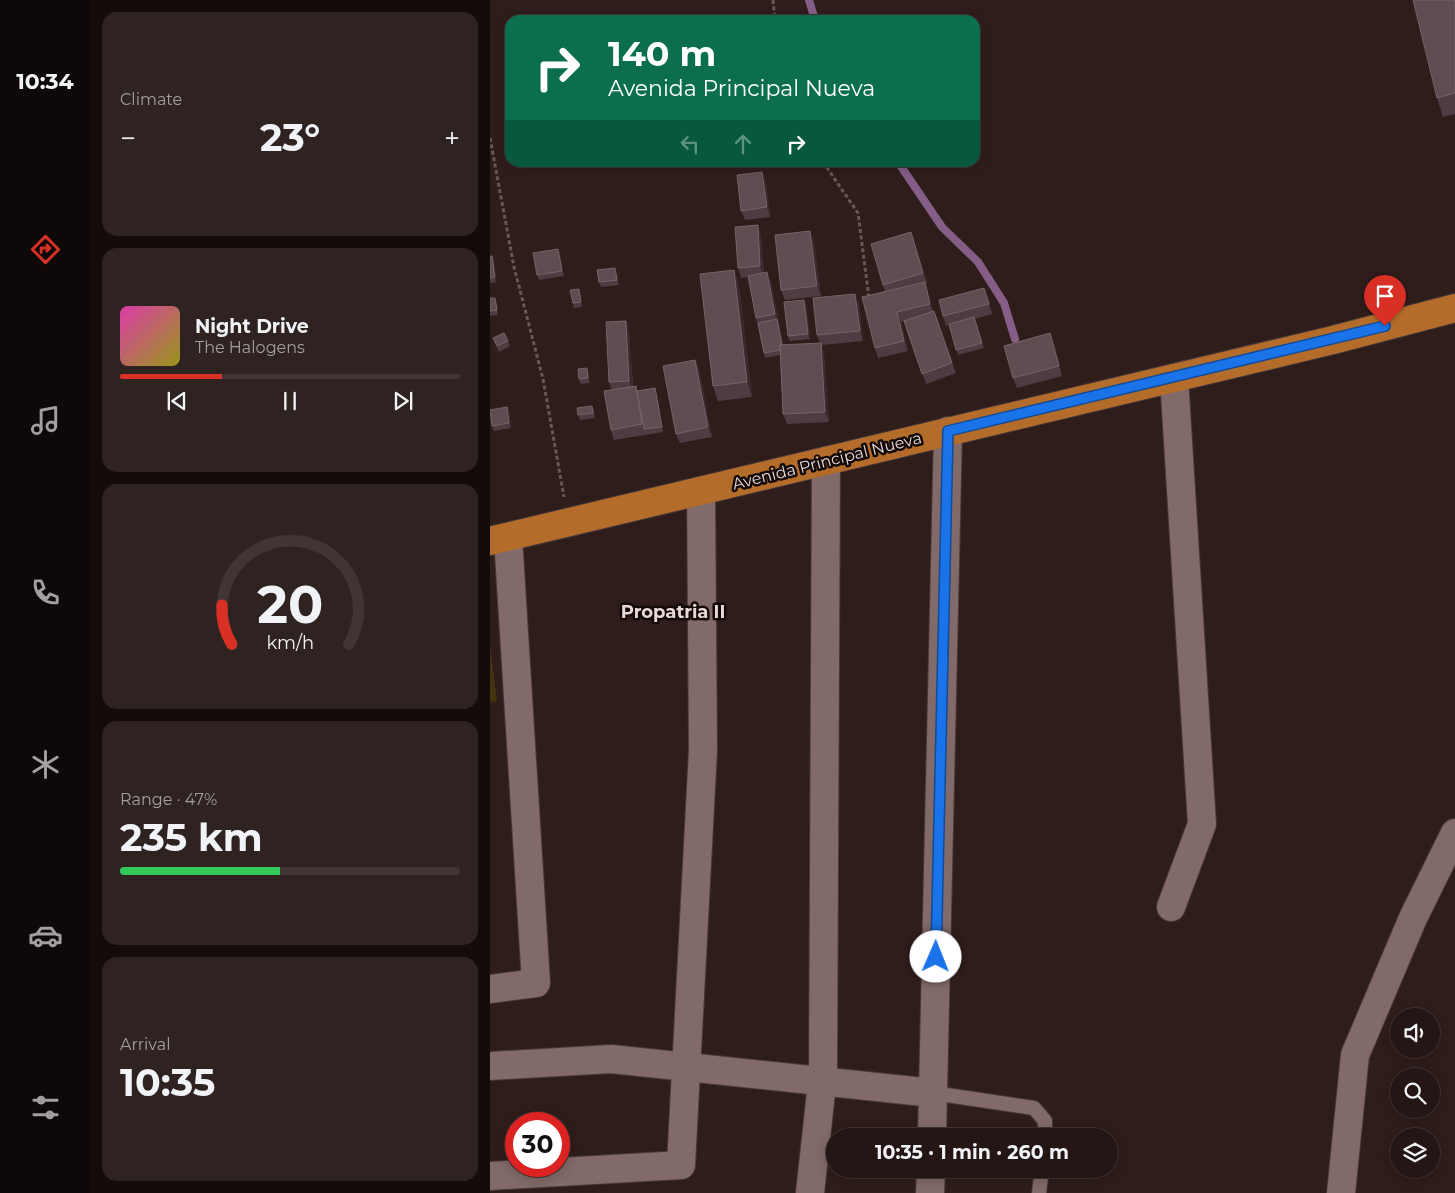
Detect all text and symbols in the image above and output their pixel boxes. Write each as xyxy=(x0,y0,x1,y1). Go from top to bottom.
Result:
text: 140 m xyxy=(608,32,716,75)
icon: right xyxy=(525,35,590,100)
text: 10:34 xyxy=(16,68,74,95)
text: Avenida Principal Nueva xyxy=(608,75,875,102)
text: Climate xyxy=(120,90,182,109)
text: 23° xyxy=(260,114,320,161)
text: − xyxy=(120,121,136,155)
text: + xyxy=(444,121,460,155)
icon: left xyxy=(676,130,704,158)
icon: ahead xyxy=(729,130,757,158)
icon: right xyxy=(782,130,810,158)
icon: directions xyxy=(28,232,63,267)
pin xyxy=(1364,275,1406,326)
icon: arrive xyxy=(1371,282,1399,310)
text: Night Drive xyxy=(195,315,309,338)
text: The Halogens xyxy=(195,338,305,357)
icon: previous xyxy=(163,387,191,415)
icon: pause xyxy=(276,387,304,415)
icon: next xyxy=(389,387,417,415)
icon: music xyxy=(28,403,63,438)
street label: Avenida Principal Nueva xyxy=(730,428,924,494)
text: 20 xyxy=(257,573,323,636)
icon: phone xyxy=(28,575,63,610)
district label: Propatria II xyxy=(621,601,725,623)
text: km/h xyxy=(266,632,314,653)
icon: climate xyxy=(28,747,63,782)
text: Range · 47% xyxy=(120,790,217,809)
text: 235 km xyxy=(120,814,263,861)
icon: car xyxy=(28,918,63,953)
position arrow xyxy=(909,930,961,982)
map controls xyxy=(1390,1008,1440,1178)
button: sound xyxy=(1390,1008,1440,1058)
text: Arrival xyxy=(120,1035,170,1054)
text: 10:35 xyxy=(120,1059,215,1106)
button: search xyxy=(1390,1068,1440,1118)
icon: filters xyxy=(28,1090,63,1125)
speed limit sign: 30 xyxy=(505,1112,570,1177)
button: layers xyxy=(1390,1128,1440,1178)
text: 10:35 · 1 min · 260 m xyxy=(875,1141,1069,1164)

